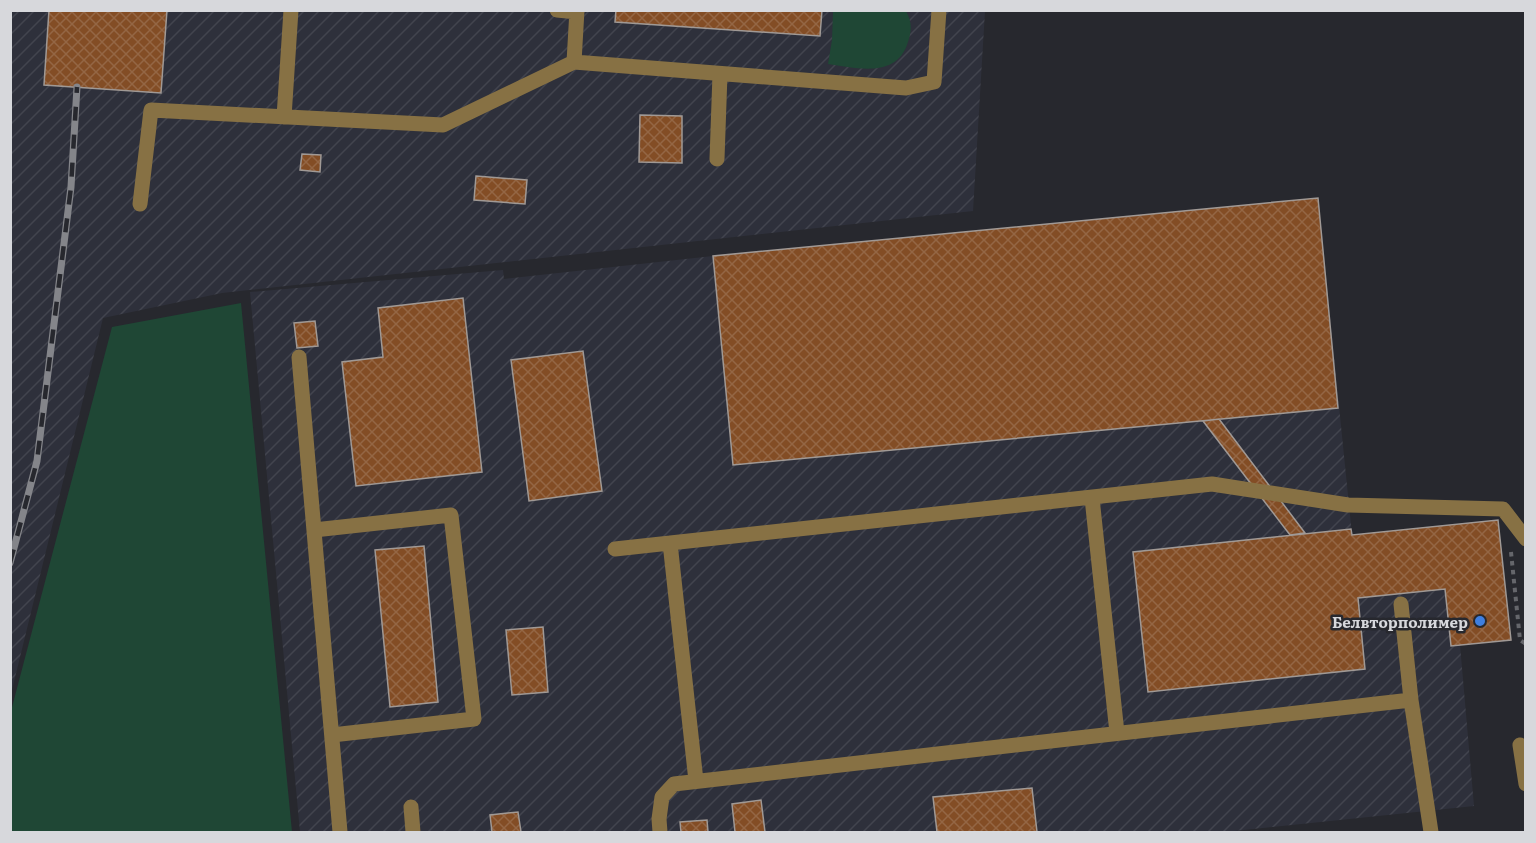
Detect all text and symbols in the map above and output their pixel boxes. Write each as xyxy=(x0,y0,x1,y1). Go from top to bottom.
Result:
place label: Белвторполимер xyxy=(1332,610,1468,633)
marker: Белвторполимер xyxy=(1473,614,1487,628)

